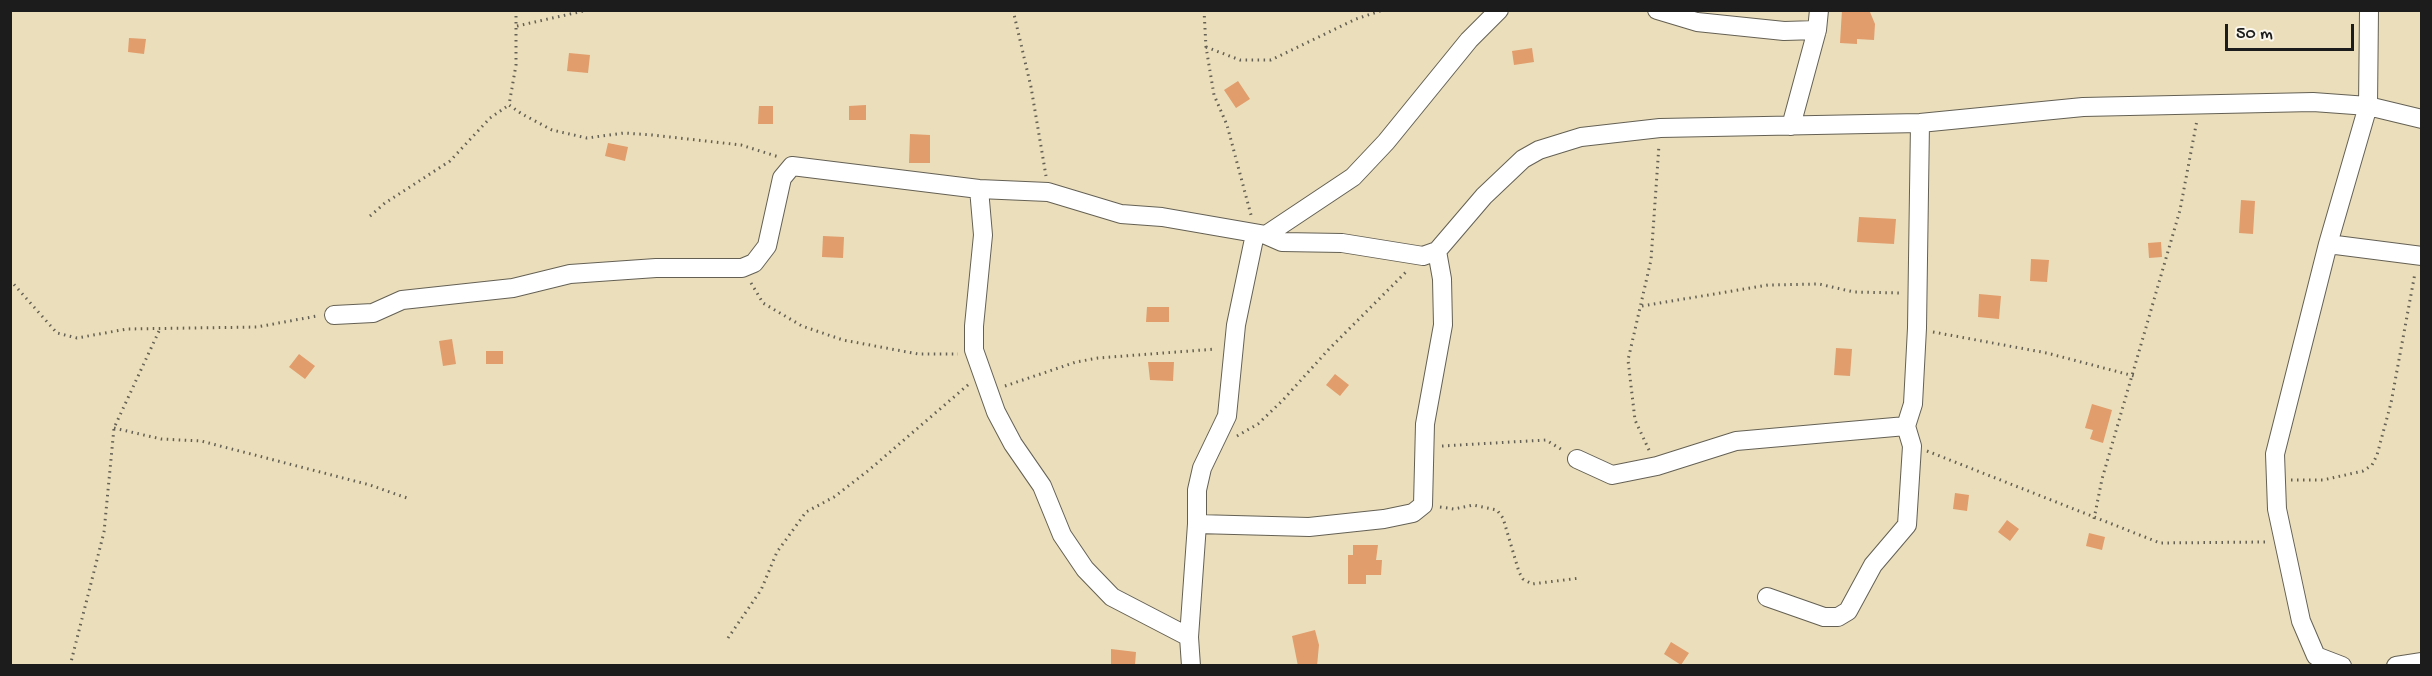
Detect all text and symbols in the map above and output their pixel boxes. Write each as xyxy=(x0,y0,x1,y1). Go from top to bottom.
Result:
scale bar xyxy=(2228,12,2357,50)
text: 50 m xyxy=(2236,24,2273,45)

